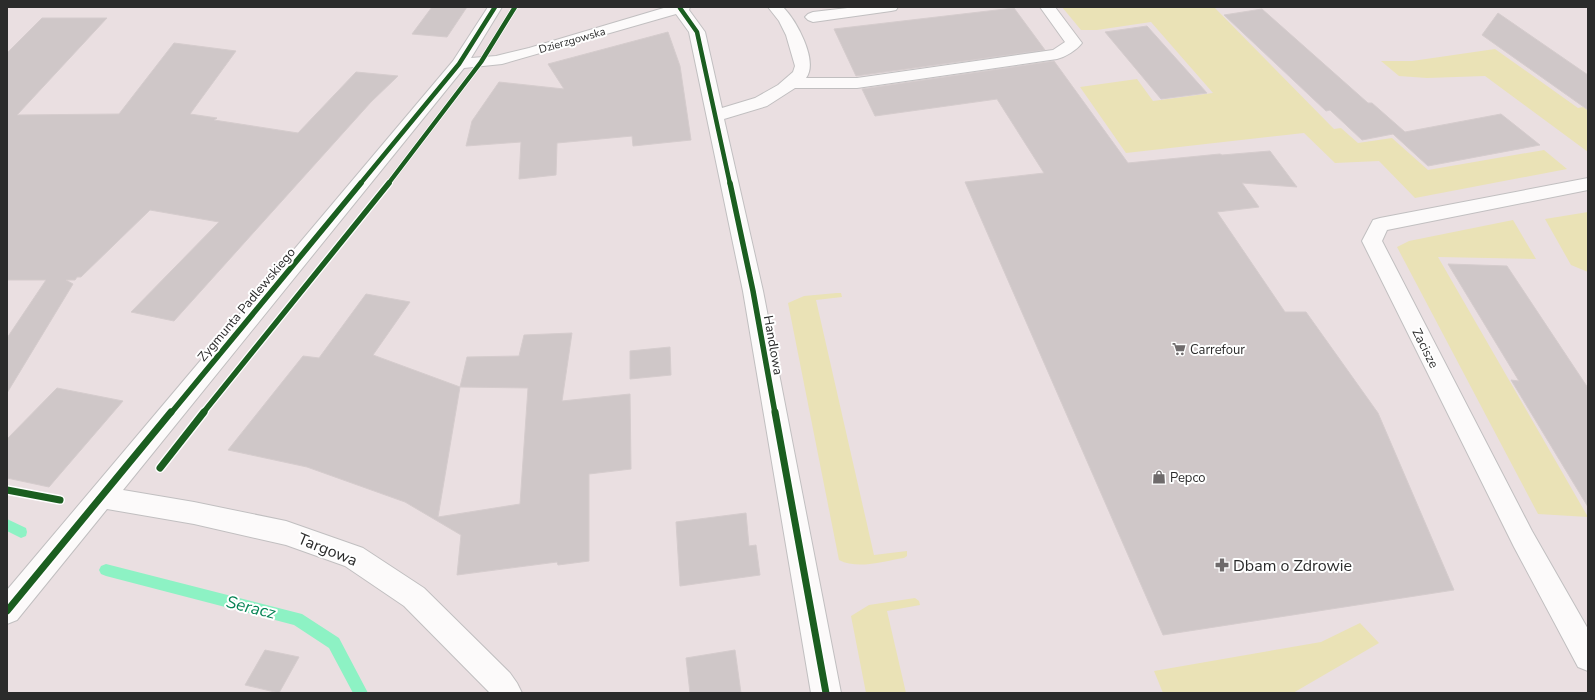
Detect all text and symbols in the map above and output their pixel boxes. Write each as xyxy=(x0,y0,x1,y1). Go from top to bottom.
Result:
street label: Dzierzgowska xyxy=(537,24,607,57)
street label: Zygmunta Padlewskiego xyxy=(194,244,300,365)
street label: Handlowa xyxy=(759,314,787,376)
street label: Zacisze xyxy=(1407,325,1443,372)
supermarket icon: Carrefour xyxy=(1171,341,1187,357)
place label: Carrefour xyxy=(1190,341,1245,359)
shop icon: Pepco xyxy=(1151,469,1167,485)
place label: Pepco xyxy=(1170,469,1206,487)
street label: Targowa xyxy=(295,528,361,572)
place label: Dbam o Zdrowie xyxy=(1233,555,1352,577)
pharmacy icon: Dbam o Zdrowie xyxy=(1214,557,1230,573)
water label: Seracz xyxy=(224,590,278,625)

